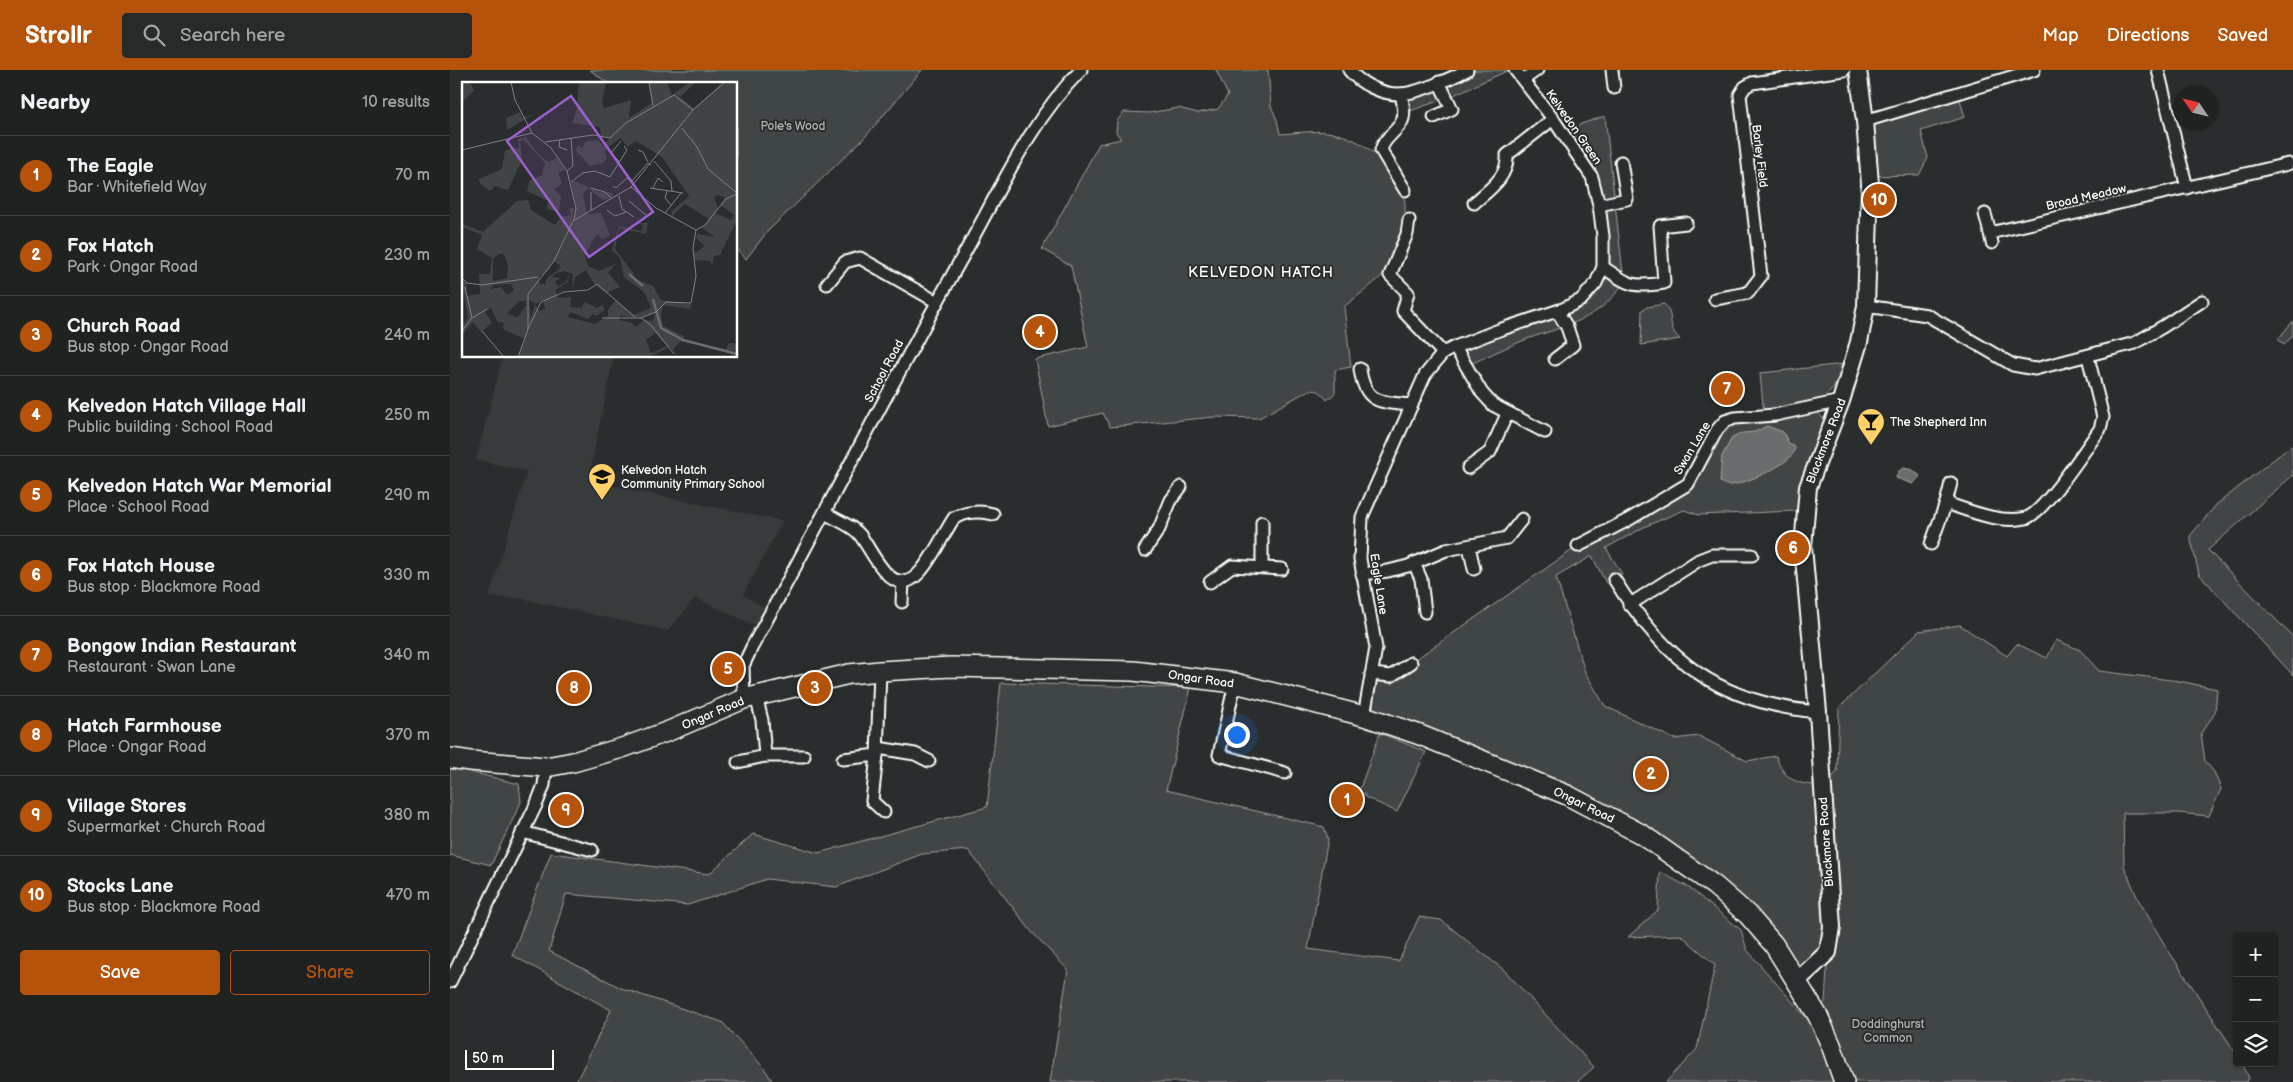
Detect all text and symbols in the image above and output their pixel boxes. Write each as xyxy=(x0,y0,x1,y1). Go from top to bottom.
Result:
search box xyxy=(122,13,472,58)
text: Strollr xyxy=(25,21,92,50)
icon: search xyxy=(140,21,168,49)
text: Search here xyxy=(180,24,285,47)
text: Map xyxy=(2043,25,2079,46)
text: Directions xyxy=(2107,25,2189,46)
text: Saved xyxy=(2217,25,2268,46)
inset map xyxy=(462,82,738,358)
north arrow xyxy=(2173,85,2218,130)
street label: Kelvedon Green xyxy=(1542,87,1605,168)
text: Nearby xyxy=(20,90,90,115)
text: 10 results xyxy=(362,93,430,112)
park label: Pole's Wood xyxy=(761,119,826,134)
street label: Barley Field xyxy=(1748,124,1771,189)
text: The Eagle xyxy=(67,155,154,178)
text: 1 xyxy=(33,166,39,185)
text: 70 m xyxy=(395,166,430,185)
text: Bar · Whitefield Way xyxy=(67,178,207,197)
pin: 10 xyxy=(1863,181,1895,219)
street label: Broad Meadow xyxy=(2044,181,2128,214)
text: Fox Hatch xyxy=(67,235,154,258)
text: 2 xyxy=(31,246,41,265)
text: 230 m xyxy=(384,246,430,265)
text: Park · Ongar Road xyxy=(67,258,198,277)
district label: KELVEDON HATCH xyxy=(1188,263,1334,282)
pin: 4 xyxy=(1024,313,1056,351)
text: Church Road xyxy=(67,315,180,338)
text: 3 xyxy=(31,326,41,345)
text: 240 m xyxy=(384,326,430,345)
street label: School Road xyxy=(862,337,907,405)
text: Bus stop · Ongar Road xyxy=(67,338,229,357)
pin: 7 xyxy=(1711,370,1743,408)
text: Kelvedon Hatch Village Hall xyxy=(67,395,306,418)
street label: Blackmore Road xyxy=(1803,396,1850,486)
text: 4 xyxy=(31,406,41,425)
text: 250 m xyxy=(384,406,430,425)
bar icon: The Shepherd Inn xyxy=(1856,407,1886,446)
place label: The Shepherd Inn xyxy=(1890,415,1987,430)
text: Public building · School Road xyxy=(67,418,273,437)
street label: Swan Lane xyxy=(1671,419,1714,478)
school or university icon: Kelvedon Hatch Community Primary School xyxy=(587,462,617,501)
place label: Kelvedon Hatch Community Primary School xyxy=(621,463,765,492)
text: Kelvedon Hatch War Memorial xyxy=(67,475,331,498)
text: 5 xyxy=(31,486,41,505)
text: 290 m xyxy=(384,486,430,505)
text: Place · School Road xyxy=(67,498,209,517)
pin: 6 xyxy=(1777,529,1809,567)
street label: Eagle Lane xyxy=(1366,552,1391,616)
text: Fox Hatch House xyxy=(67,555,215,578)
text: 6 xyxy=(31,566,41,585)
text: 330 m xyxy=(383,566,430,585)
text: Bus stop · Blackmore Road xyxy=(67,578,260,597)
text: Bongow Indian Restaurant xyxy=(67,635,296,658)
text: 7 xyxy=(32,646,40,665)
text: 340 m xyxy=(383,646,430,665)
pin: 5 xyxy=(712,650,744,688)
text: Restaurant · Swan Lane xyxy=(67,658,236,677)
street label: Ongar Road xyxy=(1167,667,1235,692)
pin: 8 xyxy=(558,669,590,707)
pin: 3 xyxy=(799,669,831,707)
street label: Ongar Road xyxy=(680,694,747,733)
text: Hatch Farmhouse xyxy=(67,715,222,738)
your location xyxy=(1224,722,1250,748)
text: 8 xyxy=(31,726,41,745)
text: 370 m xyxy=(385,726,430,745)
text: Place · Ongar Road xyxy=(67,738,206,757)
pin: 2 xyxy=(1635,755,1667,793)
pin: 1 xyxy=(1331,781,1363,819)
street label: Ongar Road xyxy=(1551,784,1617,827)
pin: 9 xyxy=(550,791,582,829)
text: Village Stores xyxy=(67,795,186,818)
street label: Blackmore Road xyxy=(1816,796,1837,887)
text: 9 xyxy=(31,806,41,825)
text: 380 m xyxy=(384,806,430,825)
text: Supermarket · Church Road xyxy=(67,818,265,837)
text: Stocks Lane xyxy=(67,875,173,898)
text: 10 xyxy=(28,886,44,905)
text: 470 m xyxy=(385,886,430,905)
text: Bus stop · Blackmore Road xyxy=(67,898,260,917)
map controls xyxy=(2233,932,2278,1067)
button: + xyxy=(2233,932,2278,977)
button: Save xyxy=(20,950,220,995)
button: Share xyxy=(230,950,430,995)
button: − xyxy=(2233,977,2278,1022)
park label: Doddinghurst Common xyxy=(1852,1017,1925,1046)
button: layers xyxy=(2233,1022,2278,1067)
scale bar xyxy=(465,1047,554,1070)
text: 50 m xyxy=(472,1050,504,1067)

